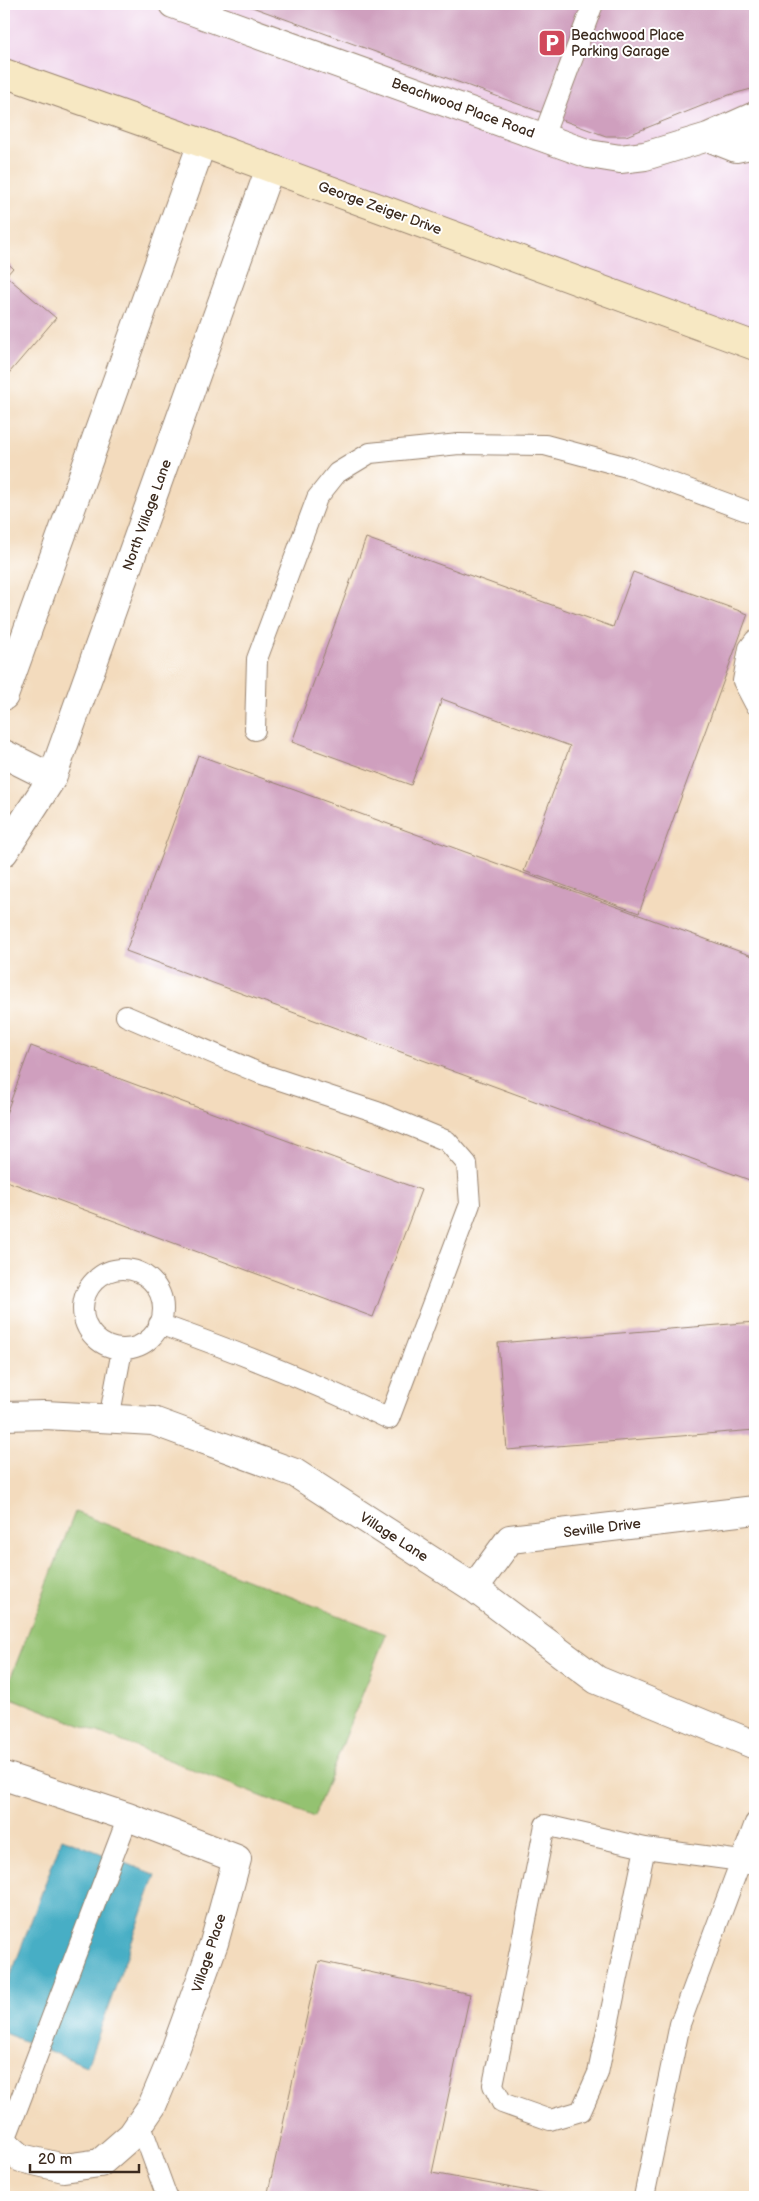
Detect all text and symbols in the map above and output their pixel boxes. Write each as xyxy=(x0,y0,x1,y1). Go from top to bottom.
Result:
place label: Beachwood Place Parking Garage xyxy=(571,27,684,60)
parking icon: Beachwood Place Parking Garage xyxy=(537,28,567,58)
street label: Beachwood Place Road xyxy=(389,74,537,142)
street label: George Zeiger Drive xyxy=(316,178,444,238)
street label: North Village Lane xyxy=(119,457,175,573)
street label: Village Lane xyxy=(357,1509,431,1565)
street label: Seville Drive xyxy=(562,1515,642,1541)
street label: Village Place xyxy=(188,1912,230,1994)
scale bar xyxy=(30,2141,139,2173)
text: 20 m xyxy=(38,2150,72,2169)

